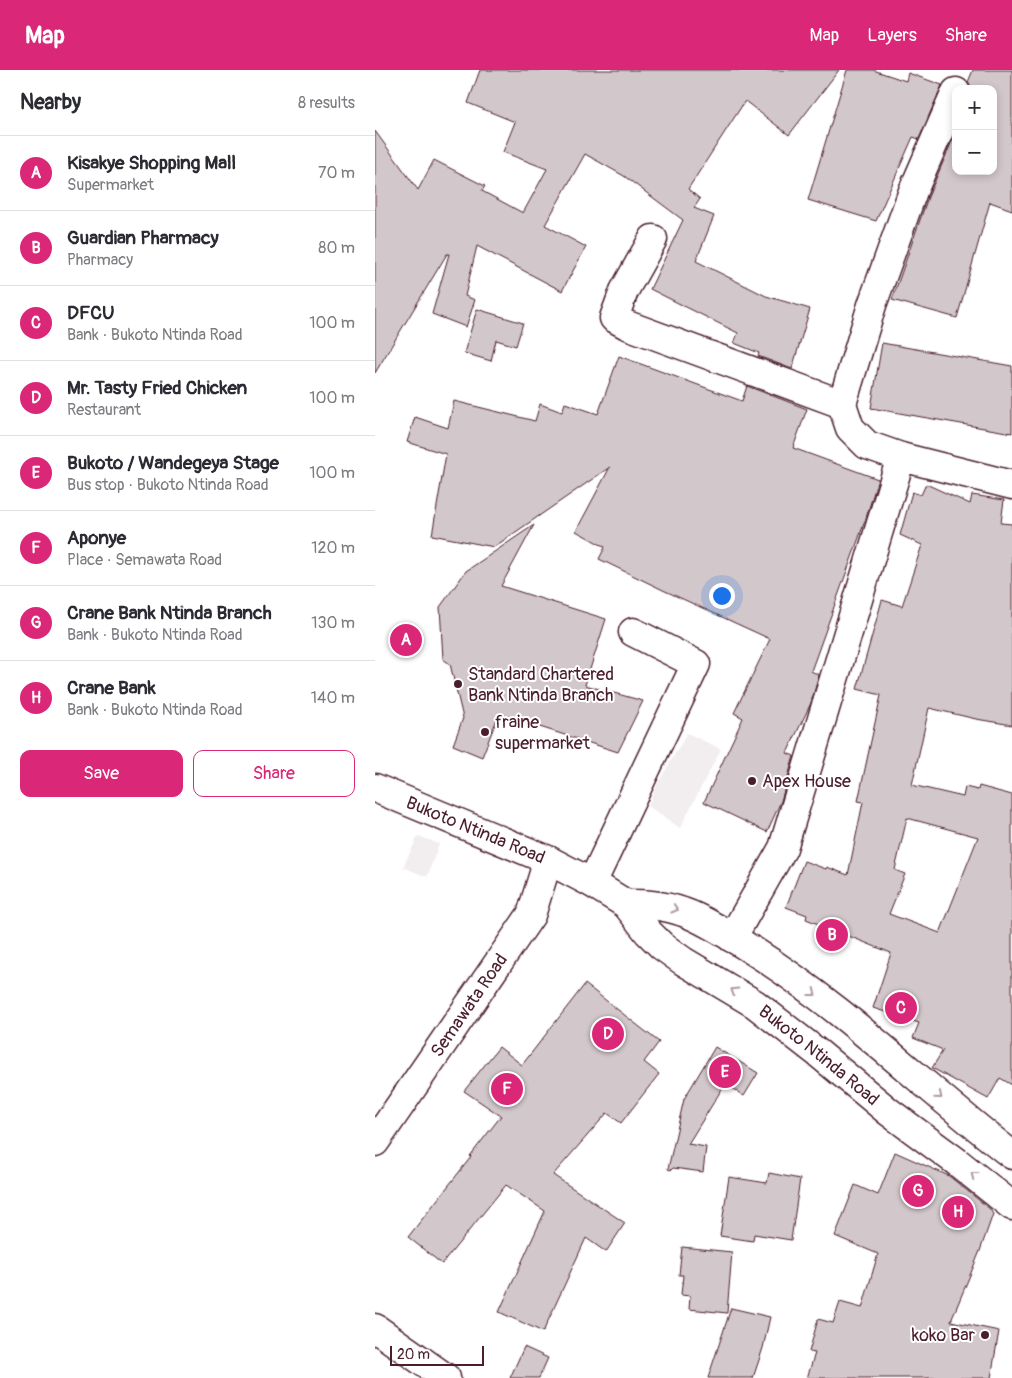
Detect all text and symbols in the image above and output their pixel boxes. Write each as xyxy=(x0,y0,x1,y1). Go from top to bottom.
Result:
text: Map xyxy=(25,21,65,50)
text: Map xyxy=(810,24,839,47)
text: Layers xyxy=(867,24,917,47)
text: Share xyxy=(945,24,987,47)
map controls xyxy=(952,85,997,175)
button: + xyxy=(952,85,997,130)
text: Nearby xyxy=(20,89,81,116)
text: 8 results xyxy=(298,93,355,113)
button: − xyxy=(952,130,997,175)
text: Kisakye Shopping Mall xyxy=(67,151,236,175)
text: A xyxy=(31,163,41,183)
text: 70 m xyxy=(318,163,355,183)
text: Supermarket xyxy=(67,175,154,195)
text: Guardian Pharmacy xyxy=(67,226,219,250)
text: B xyxy=(31,238,41,258)
text: 80 m xyxy=(318,238,355,258)
text: Pharmacy xyxy=(67,250,133,270)
text: DFCU xyxy=(67,301,115,325)
text: C xyxy=(31,313,41,333)
text: 100 m xyxy=(309,313,355,333)
text: Bank · Bukoto Ntinda Road xyxy=(67,325,243,345)
text: Mr. Tasty Fried Chicken xyxy=(67,376,247,400)
text: D xyxy=(31,388,41,408)
text: 100 m xyxy=(309,388,355,408)
text: Restaurant xyxy=(67,400,141,420)
text: Bukoto / Wandegeya Stage xyxy=(67,451,279,475)
text: E xyxy=(32,463,40,483)
text: 100 m xyxy=(309,463,355,483)
text: Bus stop · Bukoto Ntinda Road xyxy=(67,475,269,495)
text: Aponye xyxy=(67,526,126,550)
text: F xyxy=(31,538,41,558)
text: 120 m xyxy=(311,538,355,558)
text: Place · Semawata Road xyxy=(67,550,222,570)
your location xyxy=(709,583,735,609)
text: Crane Bank Ntinda Branch xyxy=(67,601,272,625)
text: G xyxy=(31,613,41,633)
text: 130 m xyxy=(311,613,355,633)
pin: A xyxy=(390,621,422,659)
text: Bank · Bukoto Ntinda Road xyxy=(67,625,243,645)
place label: Standard Chartered Bank Ntinda Branch xyxy=(468,663,614,707)
text: Crane Bank xyxy=(67,676,156,700)
marker: Standard Chartered Bank Ntinda Branch xyxy=(452,678,464,690)
text: H xyxy=(31,688,41,708)
text: 140 m xyxy=(311,688,355,708)
text: Bank · Bukoto Ntinda Road xyxy=(67,700,243,720)
place label: fraine supermarket xyxy=(495,711,591,755)
marker: fraine supermarket xyxy=(479,726,491,738)
button: Save xyxy=(20,750,183,797)
button: Share xyxy=(193,750,355,797)
place label: Apex House xyxy=(762,770,851,793)
marker: Apex House xyxy=(746,775,758,787)
street label: Bukoto Ntinda Road xyxy=(403,791,549,869)
one-way arrow xyxy=(670,904,678,914)
pin: B xyxy=(816,916,848,954)
street label: Semawata Road xyxy=(425,949,513,1061)
one-way arrow xyxy=(731,988,740,998)
one-way arrow xyxy=(807,988,816,996)
pin: C xyxy=(885,989,917,1027)
street label: Bukoto Ntinda Road xyxy=(754,1000,884,1111)
pin: D xyxy=(592,1015,624,1053)
pin: E xyxy=(709,1053,741,1091)
pin: F xyxy=(491,1070,523,1108)
one-way arrow xyxy=(933,1091,942,1100)
pin: G xyxy=(902,1172,934,1210)
one-way arrow xyxy=(971,1173,980,1181)
pin: H xyxy=(942,1193,974,1231)
place label: koko Bar xyxy=(912,1324,976,1347)
marker: koko Bar xyxy=(979,1329,991,1341)
scale bar xyxy=(390,1343,484,1366)
text: 20 m xyxy=(397,1346,430,1363)

